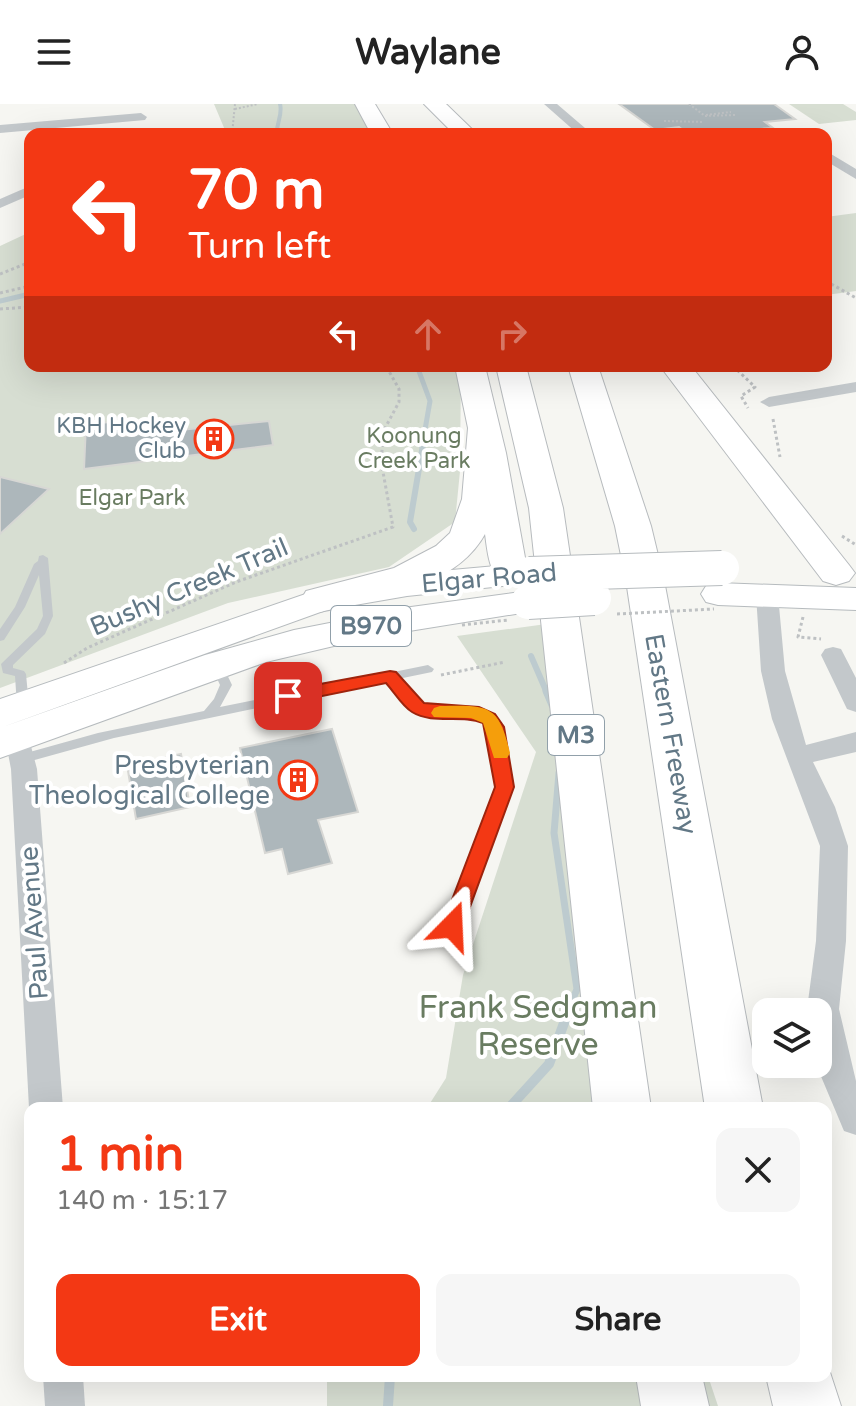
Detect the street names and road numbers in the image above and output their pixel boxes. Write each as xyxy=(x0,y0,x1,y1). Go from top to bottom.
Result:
street label: Bushy Creek Trail xyxy=(85,531,293,643)
street label: Elgar Road xyxy=(420,557,558,599)
road number: B970 xyxy=(331,606,411,646)
street label: Eastern Freeway xyxy=(638,631,704,837)
road number: M3 xyxy=(548,715,604,755)
street label: Paul Avenue xyxy=(13,845,55,1001)

